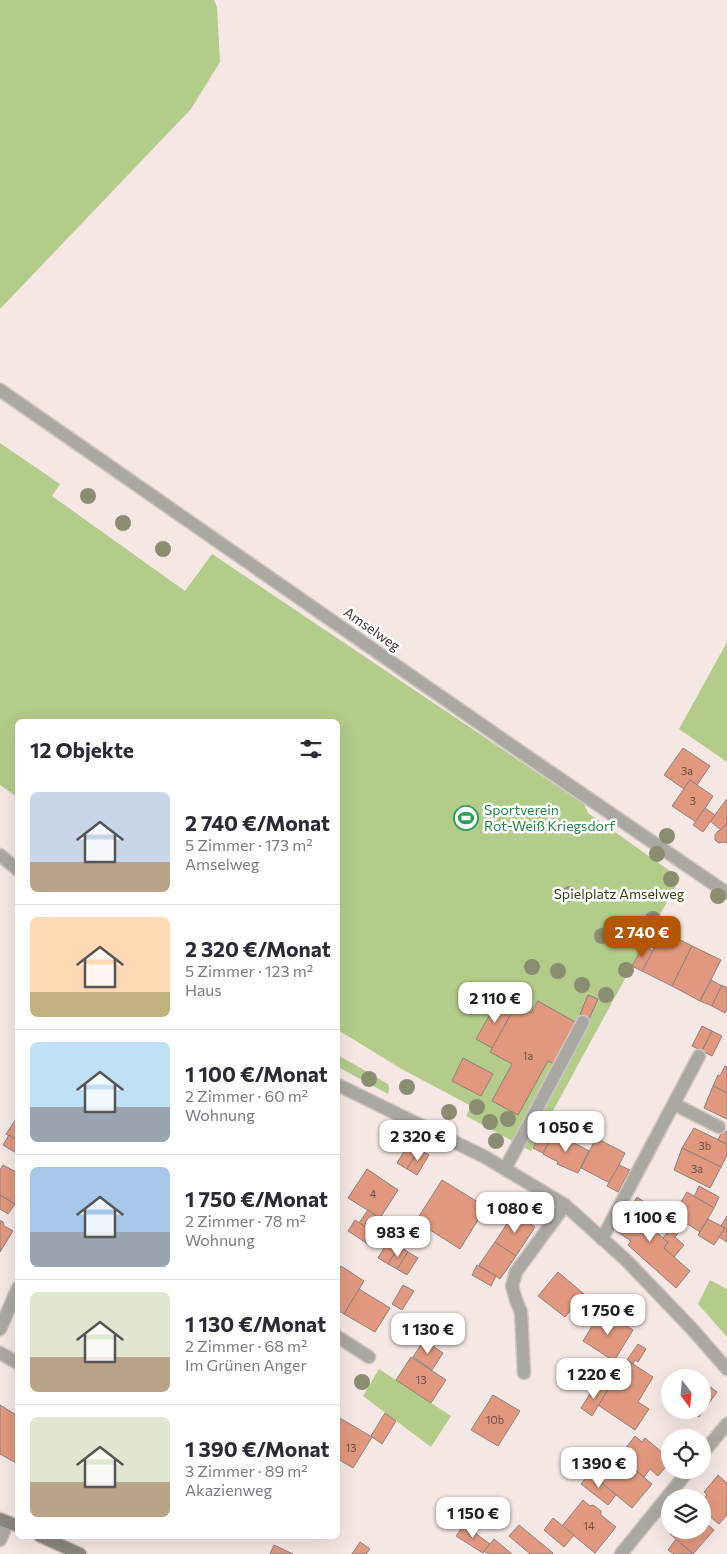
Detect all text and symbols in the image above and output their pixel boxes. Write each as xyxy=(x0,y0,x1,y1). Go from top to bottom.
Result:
street label: Amselweg xyxy=(341,603,404,654)
icon: filters xyxy=(297,735,325,763)
text: 12 Objekte xyxy=(30,737,134,762)
house number: 3a xyxy=(681,764,693,777)
house number: 3 xyxy=(690,794,696,807)
place label: Sportverein Rot-Weiß Kriegsdorf xyxy=(484,801,616,834)
sports icon: Sportverein Rot-Weiß Kriegsdorf xyxy=(453,805,479,831)
text: 2 740 €/Monat xyxy=(185,810,330,835)
icon: home xyxy=(70,812,130,872)
text: 5 Zimmer · 173 m² xyxy=(185,835,313,854)
text: Amselweg xyxy=(185,854,259,873)
park label: Spielplatz Amselweg xyxy=(554,885,685,902)
pin: 2 740 € xyxy=(596,916,688,958)
text: 2 740 € xyxy=(615,922,669,941)
text: 2 320 €/Monat xyxy=(185,936,331,961)
icon: home xyxy=(70,937,130,997)
text: 5 Zimmer · 123 m² xyxy=(185,961,313,980)
text: Haus xyxy=(185,980,222,999)
pin: 2 110 € xyxy=(449,982,541,1024)
text: 2 110 € xyxy=(469,988,521,1007)
house number: 1a xyxy=(523,1049,533,1062)
text: 1 100 €/Monat xyxy=(185,1061,328,1086)
icon: home xyxy=(70,1062,130,1122)
text: 2 Zimmer · 60 m² xyxy=(185,1086,308,1105)
text: Wohnung xyxy=(185,1105,255,1124)
pin: 1 050 € xyxy=(520,1110,612,1153)
text: 1 050 € xyxy=(538,1117,594,1136)
pin: 2 320 € xyxy=(372,1120,464,1162)
text: 2 320 € xyxy=(390,1126,446,1145)
house number: 3b xyxy=(699,1139,711,1152)
house number: 3a xyxy=(691,1162,703,1175)
text: 1 750 €/Monat xyxy=(185,1186,328,1211)
icon: home xyxy=(70,1187,130,1247)
house number: 4 xyxy=(370,1187,377,1200)
pin: 1 080 € xyxy=(469,1192,561,1234)
text: 1 080 € xyxy=(487,1198,543,1217)
pin: 1 100 € xyxy=(604,1200,696,1243)
text: 1 100 € xyxy=(623,1207,677,1226)
text: 2 Zimmer · 78 m² xyxy=(185,1211,306,1230)
pin: 983 € xyxy=(363,1216,433,1258)
text: 983 € xyxy=(376,1222,420,1241)
text: Wohnung xyxy=(185,1230,255,1249)
pin: 1 750 € xyxy=(562,1294,654,1336)
text: 1 750 € xyxy=(581,1300,635,1319)
text: 1 130 €/Monat xyxy=(185,1311,326,1336)
icon: home xyxy=(70,1312,130,1372)
pin: 1 130 € xyxy=(382,1312,474,1355)
text: 1 130 € xyxy=(402,1319,454,1338)
text: 2 Zimmer · 68 m² xyxy=(185,1336,307,1355)
text: Im Grünen Anger xyxy=(185,1355,307,1374)
pin: 1 220 € xyxy=(548,1358,640,1400)
text: 1 220 € xyxy=(567,1364,621,1383)
north arrow xyxy=(661,1369,711,1419)
map controls xyxy=(661,1369,711,1539)
house number: 13 xyxy=(416,1373,426,1386)
house number: 10b xyxy=(486,1413,504,1426)
button: locate xyxy=(661,1429,711,1479)
text: 1 390 €/Monat xyxy=(185,1436,329,1461)
icon: home xyxy=(70,1437,130,1497)
house number: 13 xyxy=(346,1441,356,1454)
pin: 1 390 € xyxy=(553,1446,645,1489)
text: 1 390 € xyxy=(572,1453,626,1472)
text: 3 Zimmer · 89 m² xyxy=(185,1461,308,1480)
text: Akazienweg xyxy=(185,1480,272,1499)
button: layers xyxy=(661,1489,711,1539)
pin: 1 150 € xyxy=(427,1496,519,1539)
text: 1 150 € xyxy=(447,1503,499,1522)
house number: 14 xyxy=(583,1519,595,1532)

